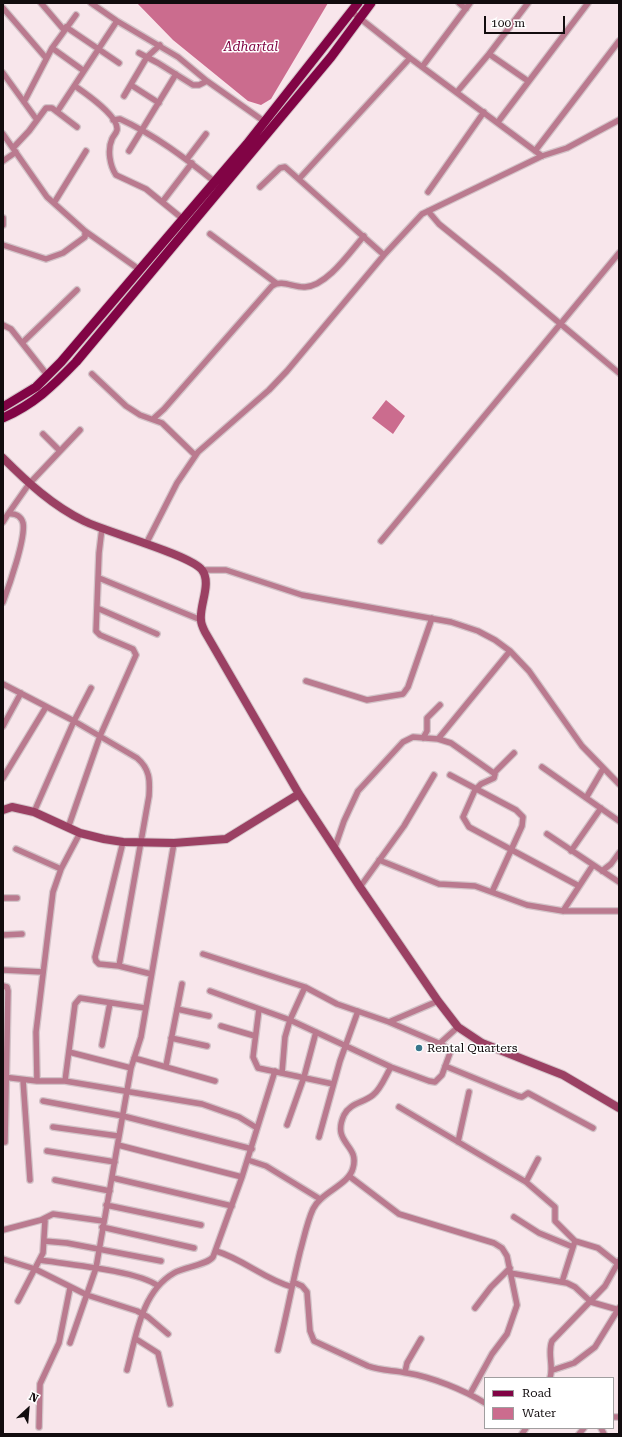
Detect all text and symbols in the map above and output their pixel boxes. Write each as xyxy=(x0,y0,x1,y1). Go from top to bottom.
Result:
scale bar xyxy=(486,8,567,34)
text: 100 m xyxy=(491,16,525,30)
water label: Adhartal xyxy=(224,39,278,55)
place label: Rental Quarters xyxy=(427,1041,517,1055)
marker: Rental Quarters xyxy=(414,1043,424,1053)
legend xyxy=(484,1377,614,1429)
text: Road xyxy=(522,1386,551,1400)
north arrow xyxy=(8,1389,48,1429)
text: N xyxy=(27,1390,40,1405)
text: Water xyxy=(522,1406,556,1420)

